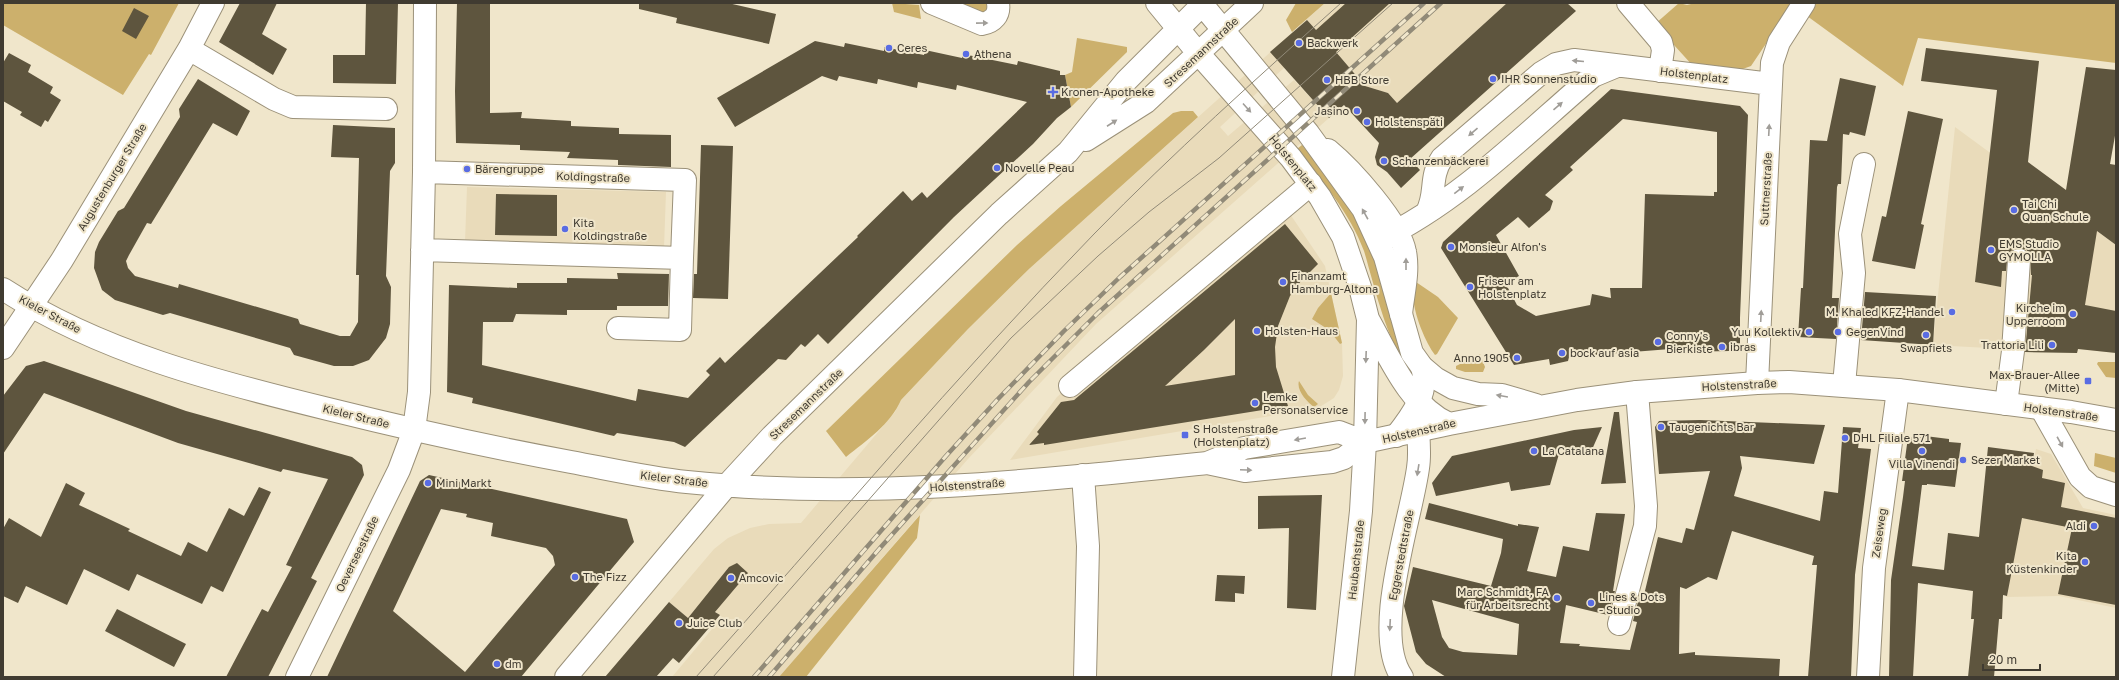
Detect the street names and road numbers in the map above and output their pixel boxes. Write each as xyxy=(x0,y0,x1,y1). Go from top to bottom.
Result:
street label: Stresemannstraße xyxy=(1161,14,1241,89)
street label: Holstenplatz xyxy=(1659,64,1729,85)
street label: Augustenburger Straße xyxy=(74,121,149,233)
street label: Holstenplatz xyxy=(1267,132,1320,194)
street label: Suttnerstraße xyxy=(1757,152,1774,226)
street label: Koldingstraße xyxy=(556,169,630,184)
street label: Kieler Straße xyxy=(17,292,83,335)
street label: Stresemannstraße xyxy=(766,365,845,442)
street label: Holstenstraße xyxy=(1701,376,1777,393)
street label: Holstenstraße xyxy=(2023,400,2099,423)
street label: Kieler Straße xyxy=(321,401,391,430)
street label: Holstenstraße xyxy=(1381,416,1457,445)
street label: Kieler Straße xyxy=(639,468,709,489)
street label: Holstenstraße xyxy=(929,475,1005,494)
street label: Zeiseweg xyxy=(1869,507,1888,558)
street label: Eggerstedtstraße xyxy=(1385,509,1416,601)
street label: Oeverseestraße xyxy=(333,514,381,594)
street label: Haubachstraße xyxy=(1345,519,1366,601)

